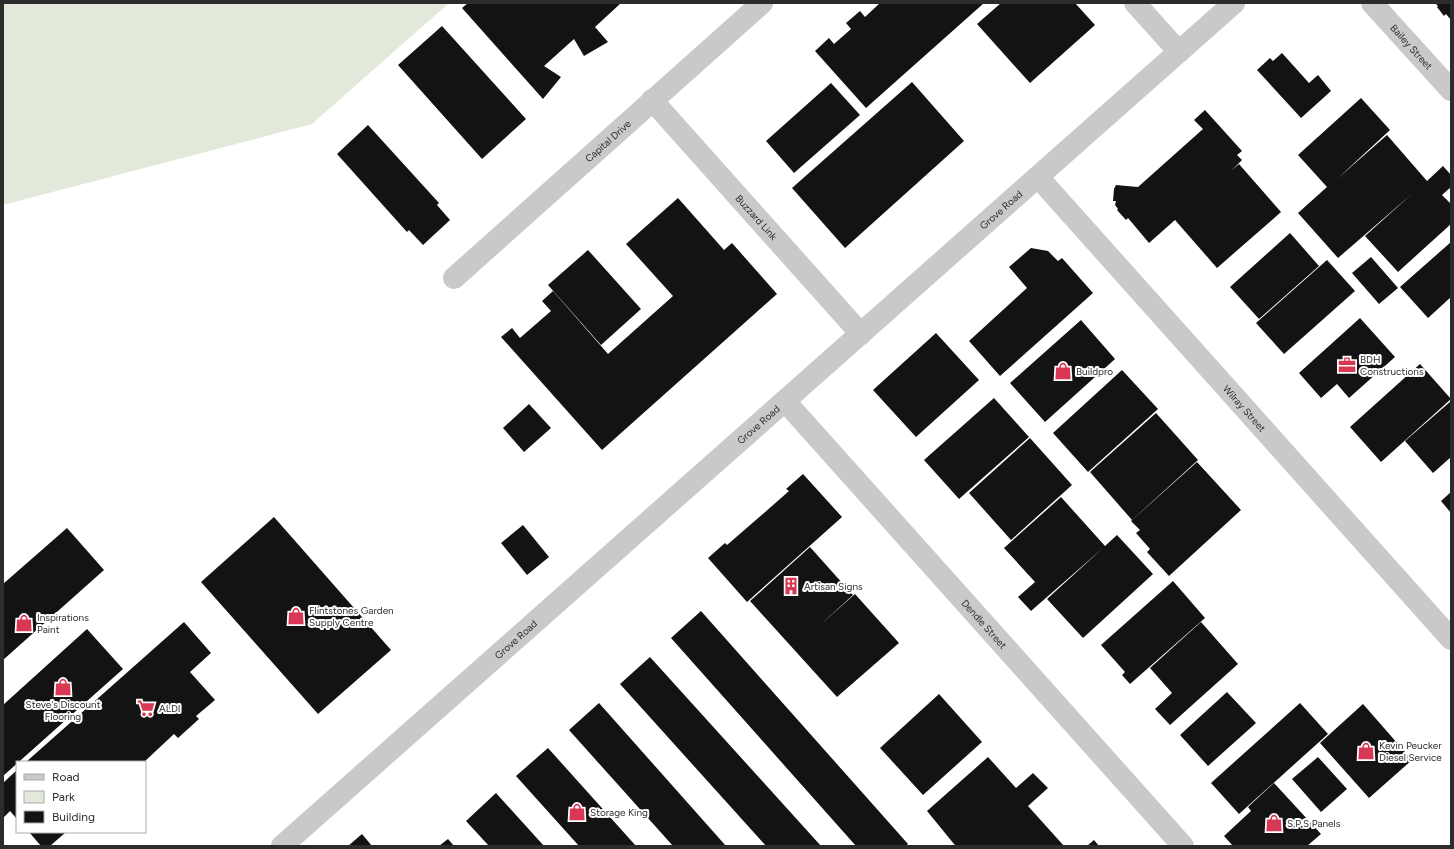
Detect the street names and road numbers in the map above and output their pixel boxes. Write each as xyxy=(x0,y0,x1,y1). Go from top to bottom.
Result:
street label: Bailey Street xyxy=(1388,21,1436,72)
street label: Capital Drive xyxy=(582,117,634,165)
street label: Grove Road xyxy=(977,187,1025,232)
street label: Buzzard Link xyxy=(733,192,780,243)
street label: Wilray Street xyxy=(1220,382,1269,434)
street label: Grove Road xyxy=(734,402,782,447)
street label: Dendle Street xyxy=(959,596,1010,651)
street label: Grove Road xyxy=(492,617,540,662)

